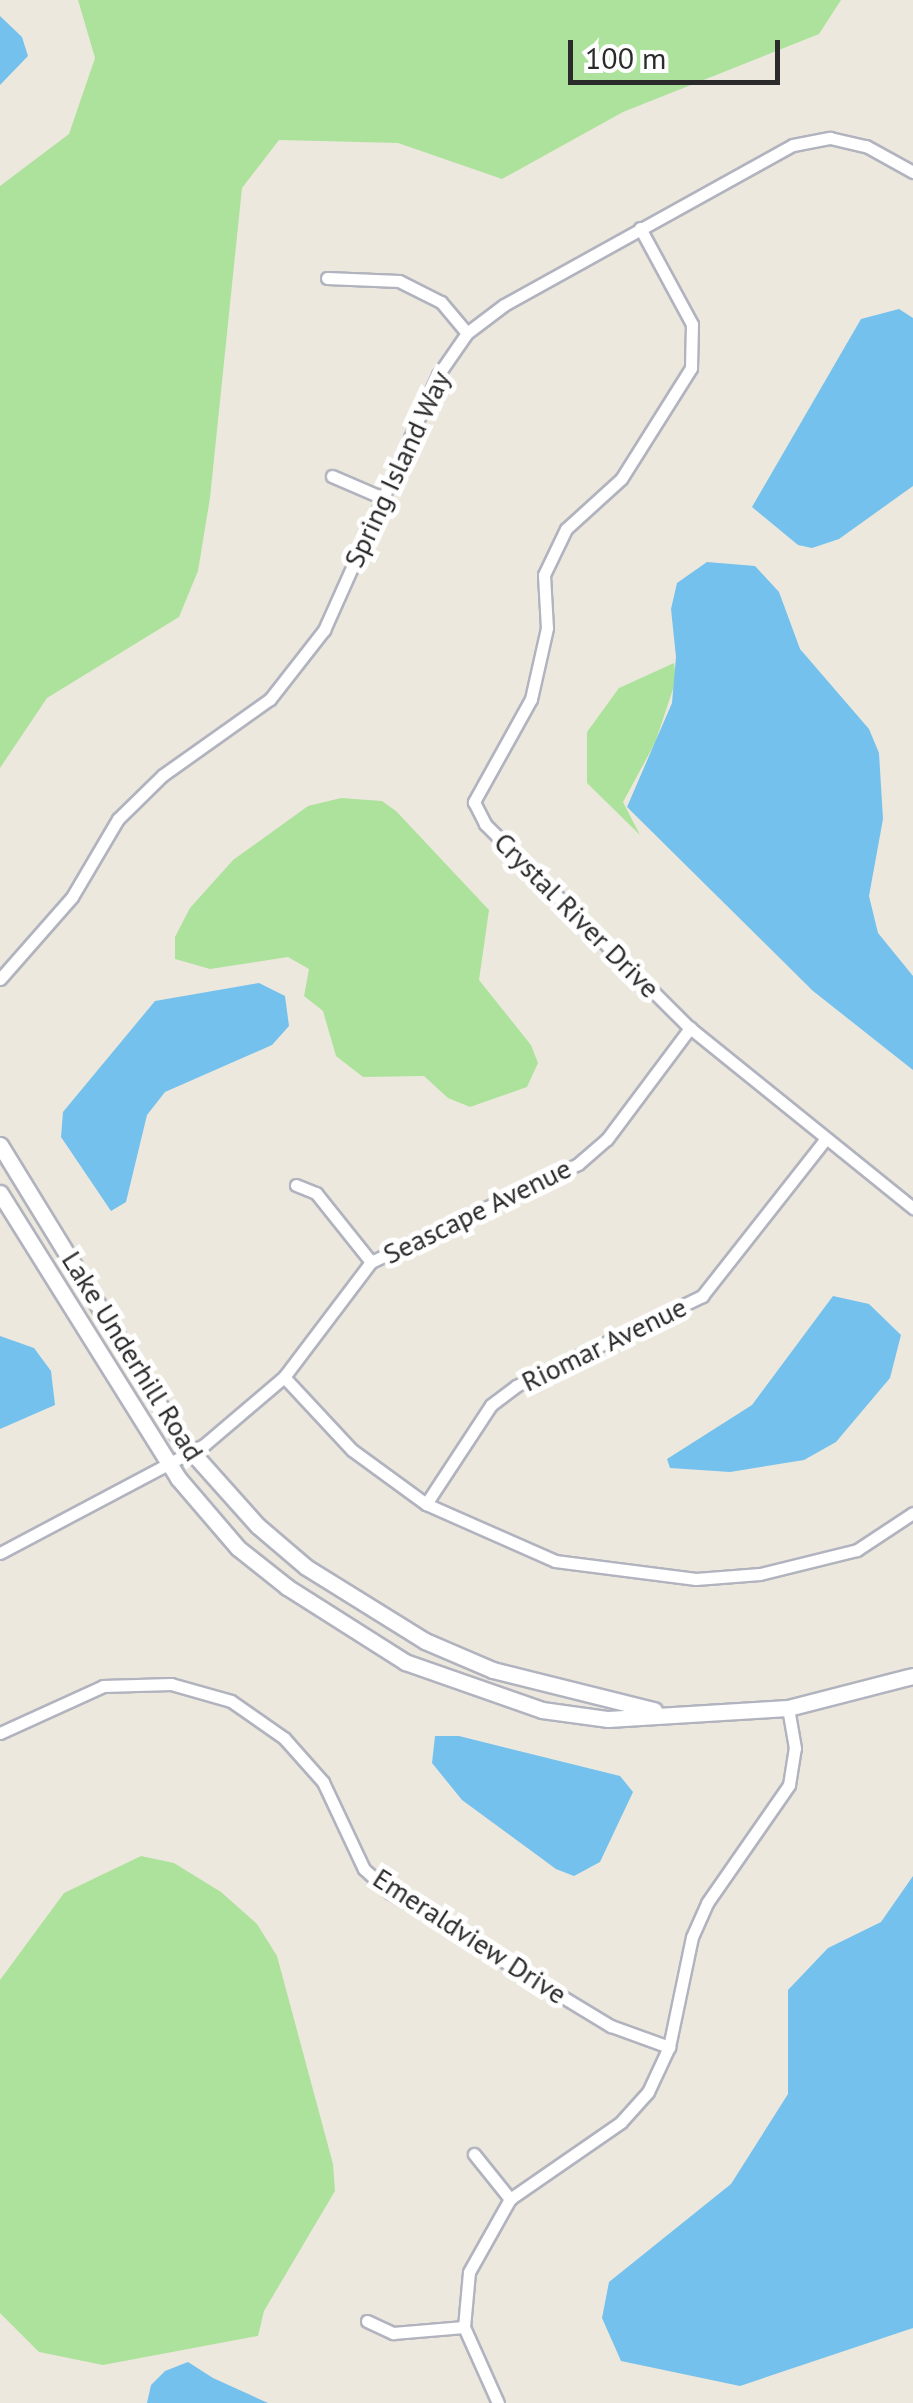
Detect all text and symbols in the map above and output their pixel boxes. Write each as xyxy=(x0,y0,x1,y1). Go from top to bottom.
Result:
scale bar xyxy=(573,20,786,82)
text: 100 m xyxy=(585,38,666,77)
street label: Spring Island Way xyxy=(337,365,457,573)
street label: Crystal River Drive xyxy=(487,825,667,1005)
street label: Seascape Avenue xyxy=(377,1151,577,1271)
street label: Lake Underhill Road xyxy=(55,1245,211,1467)
street label: Riomar Avenue xyxy=(516,1289,692,1399)
street label: Emeraldview Drive xyxy=(367,1861,573,2011)

